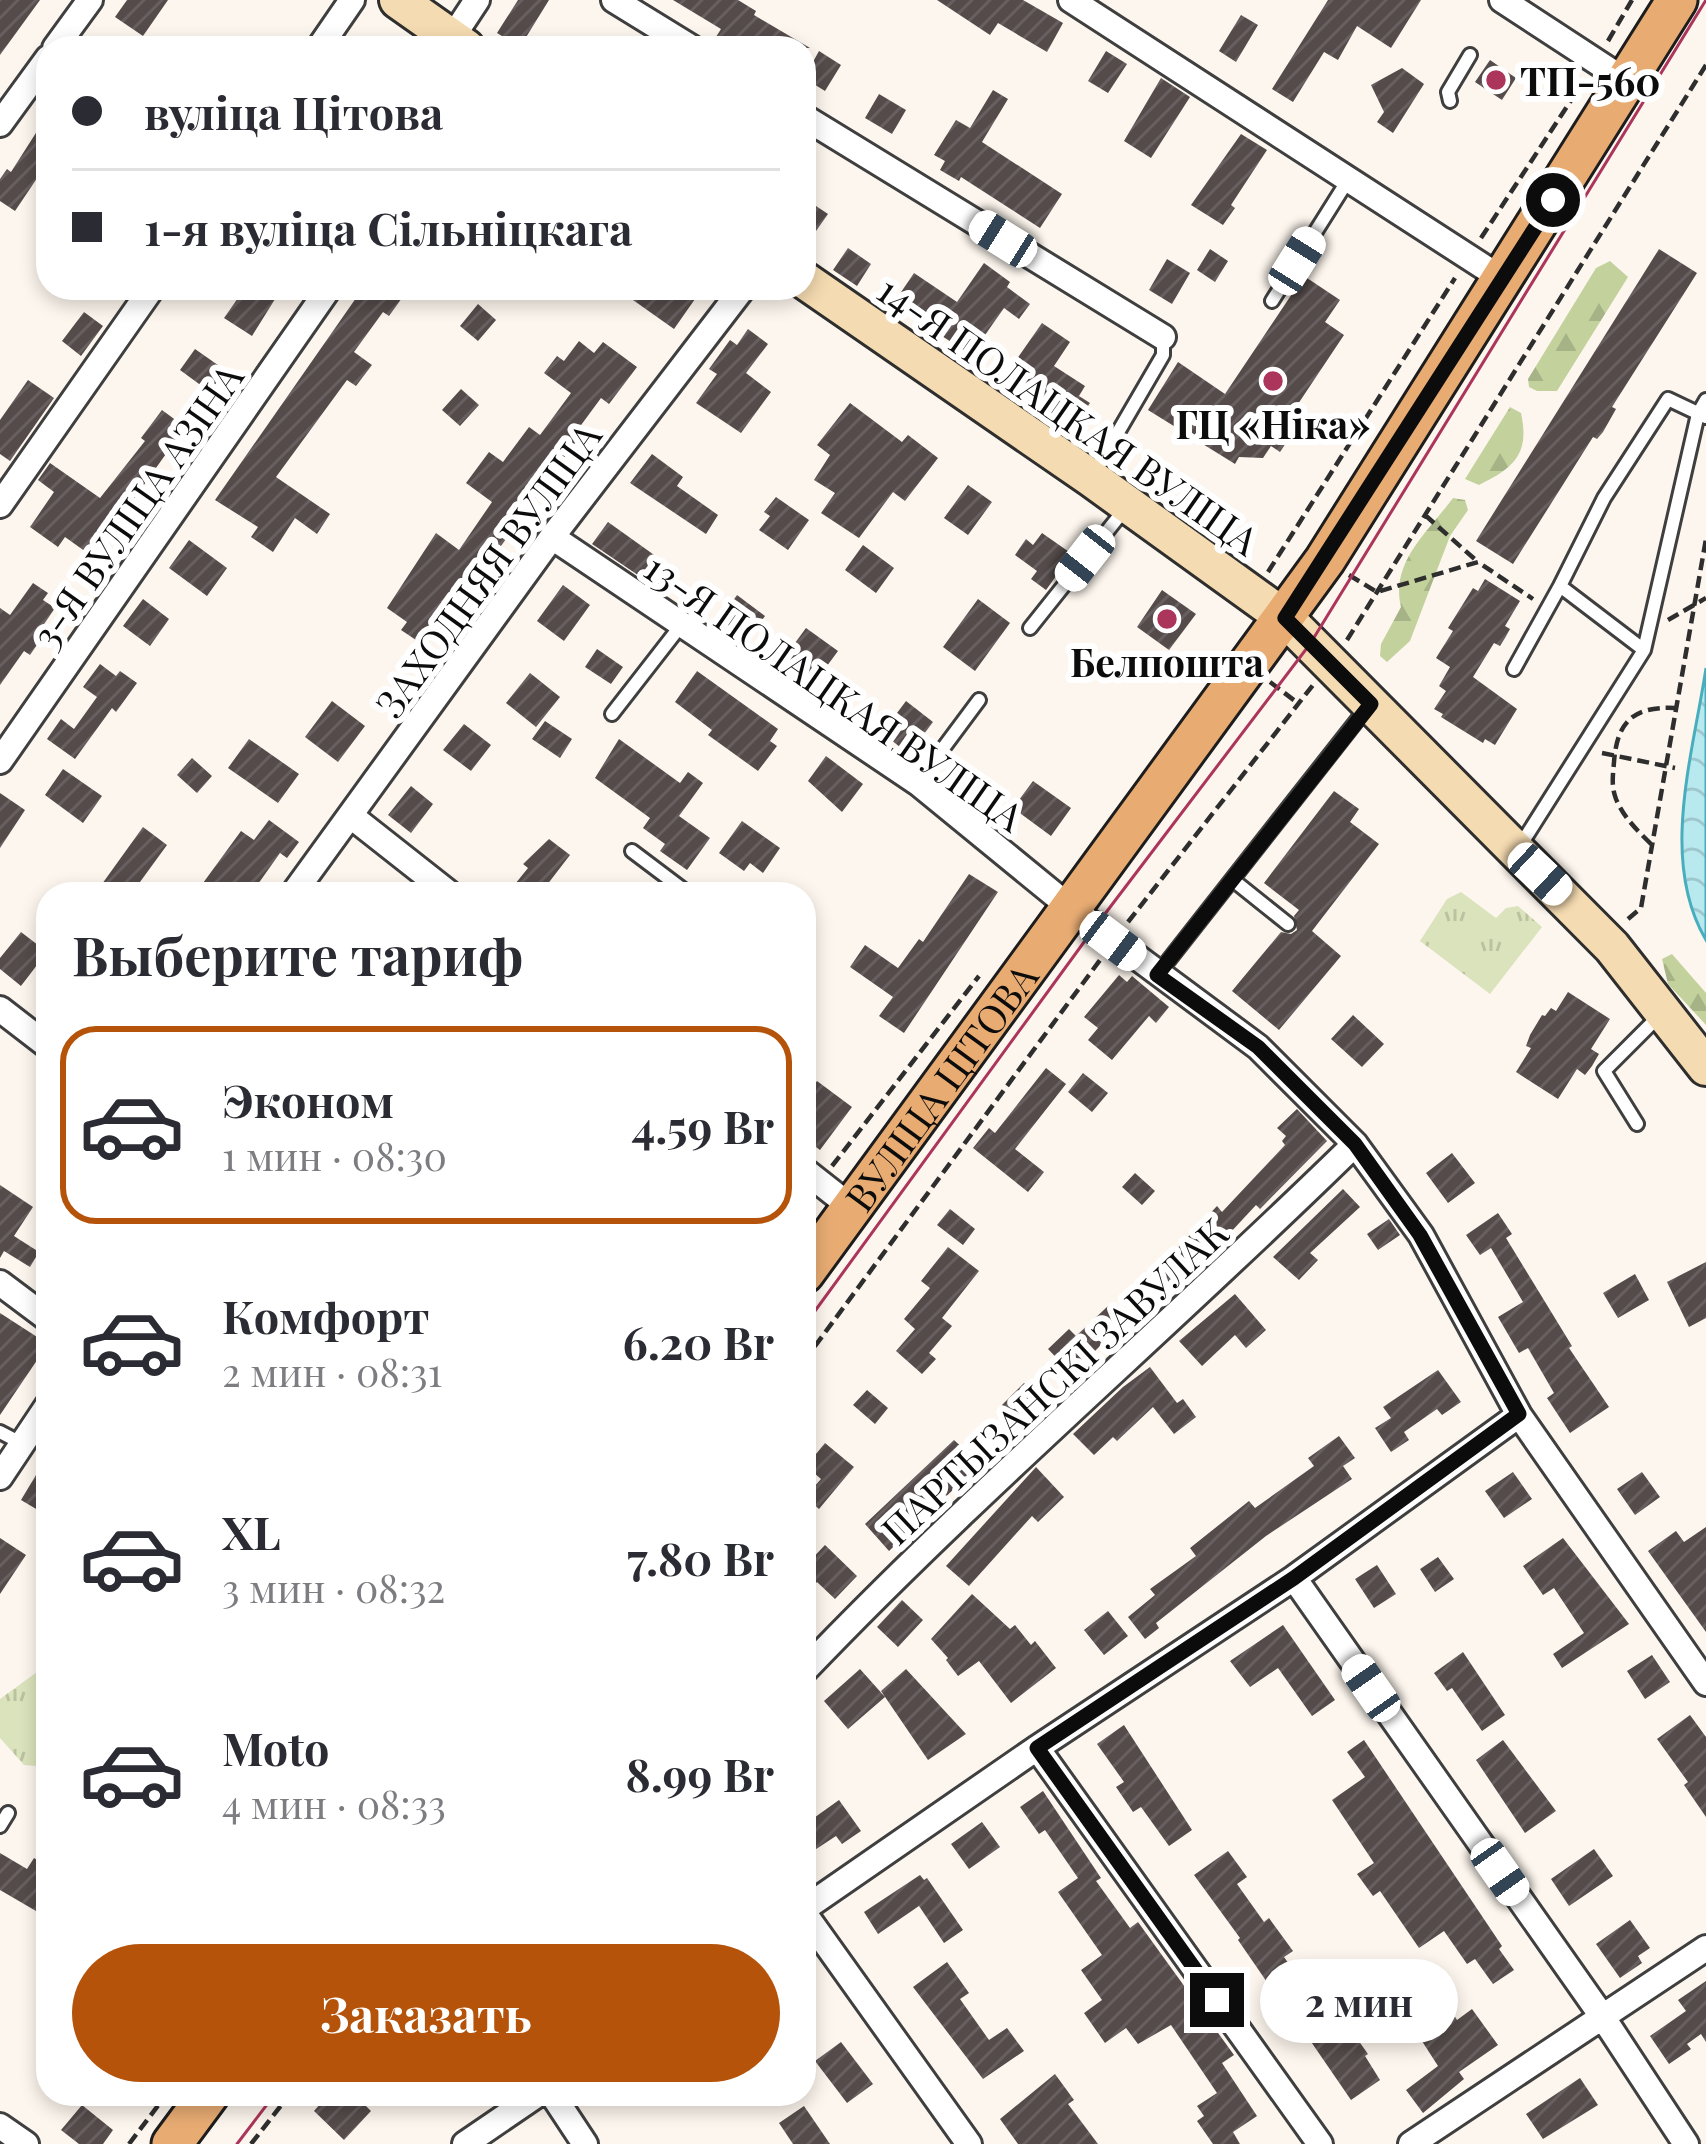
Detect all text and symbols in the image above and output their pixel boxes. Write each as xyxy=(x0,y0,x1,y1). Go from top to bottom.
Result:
place label: ТП-560 xyxy=(1520,54,1660,106)
marker: ТП-560 xyxy=(1483,67,1509,93)
text: вуліца Цітова xyxy=(144,81,443,141)
route start xyxy=(1526,173,1580,227)
text: 1-я вуліца Сільніцкага xyxy=(144,197,633,257)
car xyxy=(963,205,1043,273)
car xyxy=(1263,221,1331,301)
street label: 14-Я ПОЛАЦКАЯ ВУЛІЦА xyxy=(868,263,1270,566)
street label: 3-Я ВУЛІЦА АЗІНА xyxy=(18,352,254,657)
marker: ГЦ «Ніка» xyxy=(1260,368,1286,394)
place label: ГЦ «Ніка» xyxy=(1176,397,1370,449)
street label: ЗАХОДНЯЯ ВУЛІЦА xyxy=(362,411,612,727)
car xyxy=(1049,519,1121,597)
street label: 13-Я ПОЛАЦКАЯ ВУЛІЦА xyxy=(635,540,1035,842)
marker: Белпошта xyxy=(1154,606,1180,632)
place label: Белпошта xyxy=(1070,635,1264,687)
car xyxy=(1501,836,1579,912)
car xyxy=(1073,905,1153,977)
text: Выберите тариф xyxy=(72,918,523,990)
street label: ВУЛІЦА ЦІТОВА xyxy=(832,952,1049,1221)
text: Эконом xyxy=(222,1069,394,1129)
icon: car xyxy=(78,1071,186,1179)
text: 4.59 Br xyxy=(632,1095,774,1155)
text: 1 мин · 08:30 xyxy=(222,1129,447,1181)
street label: ПАРТЫЗАНСКІ ЗАВУЛАК xyxy=(869,1205,1239,1555)
text: Комфорт xyxy=(222,1285,429,1345)
icon: car xyxy=(78,1287,186,1395)
text: 6.20 Br xyxy=(622,1311,774,1371)
text: 2 мин · 08:31 xyxy=(222,1345,442,1397)
text: XL xyxy=(222,1501,281,1561)
icon: car xyxy=(78,1503,186,1611)
text: 7.80 Br xyxy=(627,1527,774,1587)
text: 3 мин · 08:32 xyxy=(222,1561,445,1613)
car xyxy=(1336,1648,1406,1728)
text: Moto xyxy=(222,1717,329,1777)
icon: car xyxy=(78,1719,186,1827)
text: 8.99 Br xyxy=(626,1743,774,1803)
text: 4 мин · 08:33 xyxy=(222,1777,446,1829)
car xyxy=(1465,1832,1535,1912)
button: Заказать xyxy=(72,1944,780,2082)
callout: 2 мин xyxy=(1259,1958,1457,2042)
route end xyxy=(1190,1973,1244,2027)
text: 2 мин xyxy=(1305,1975,1413,2027)

